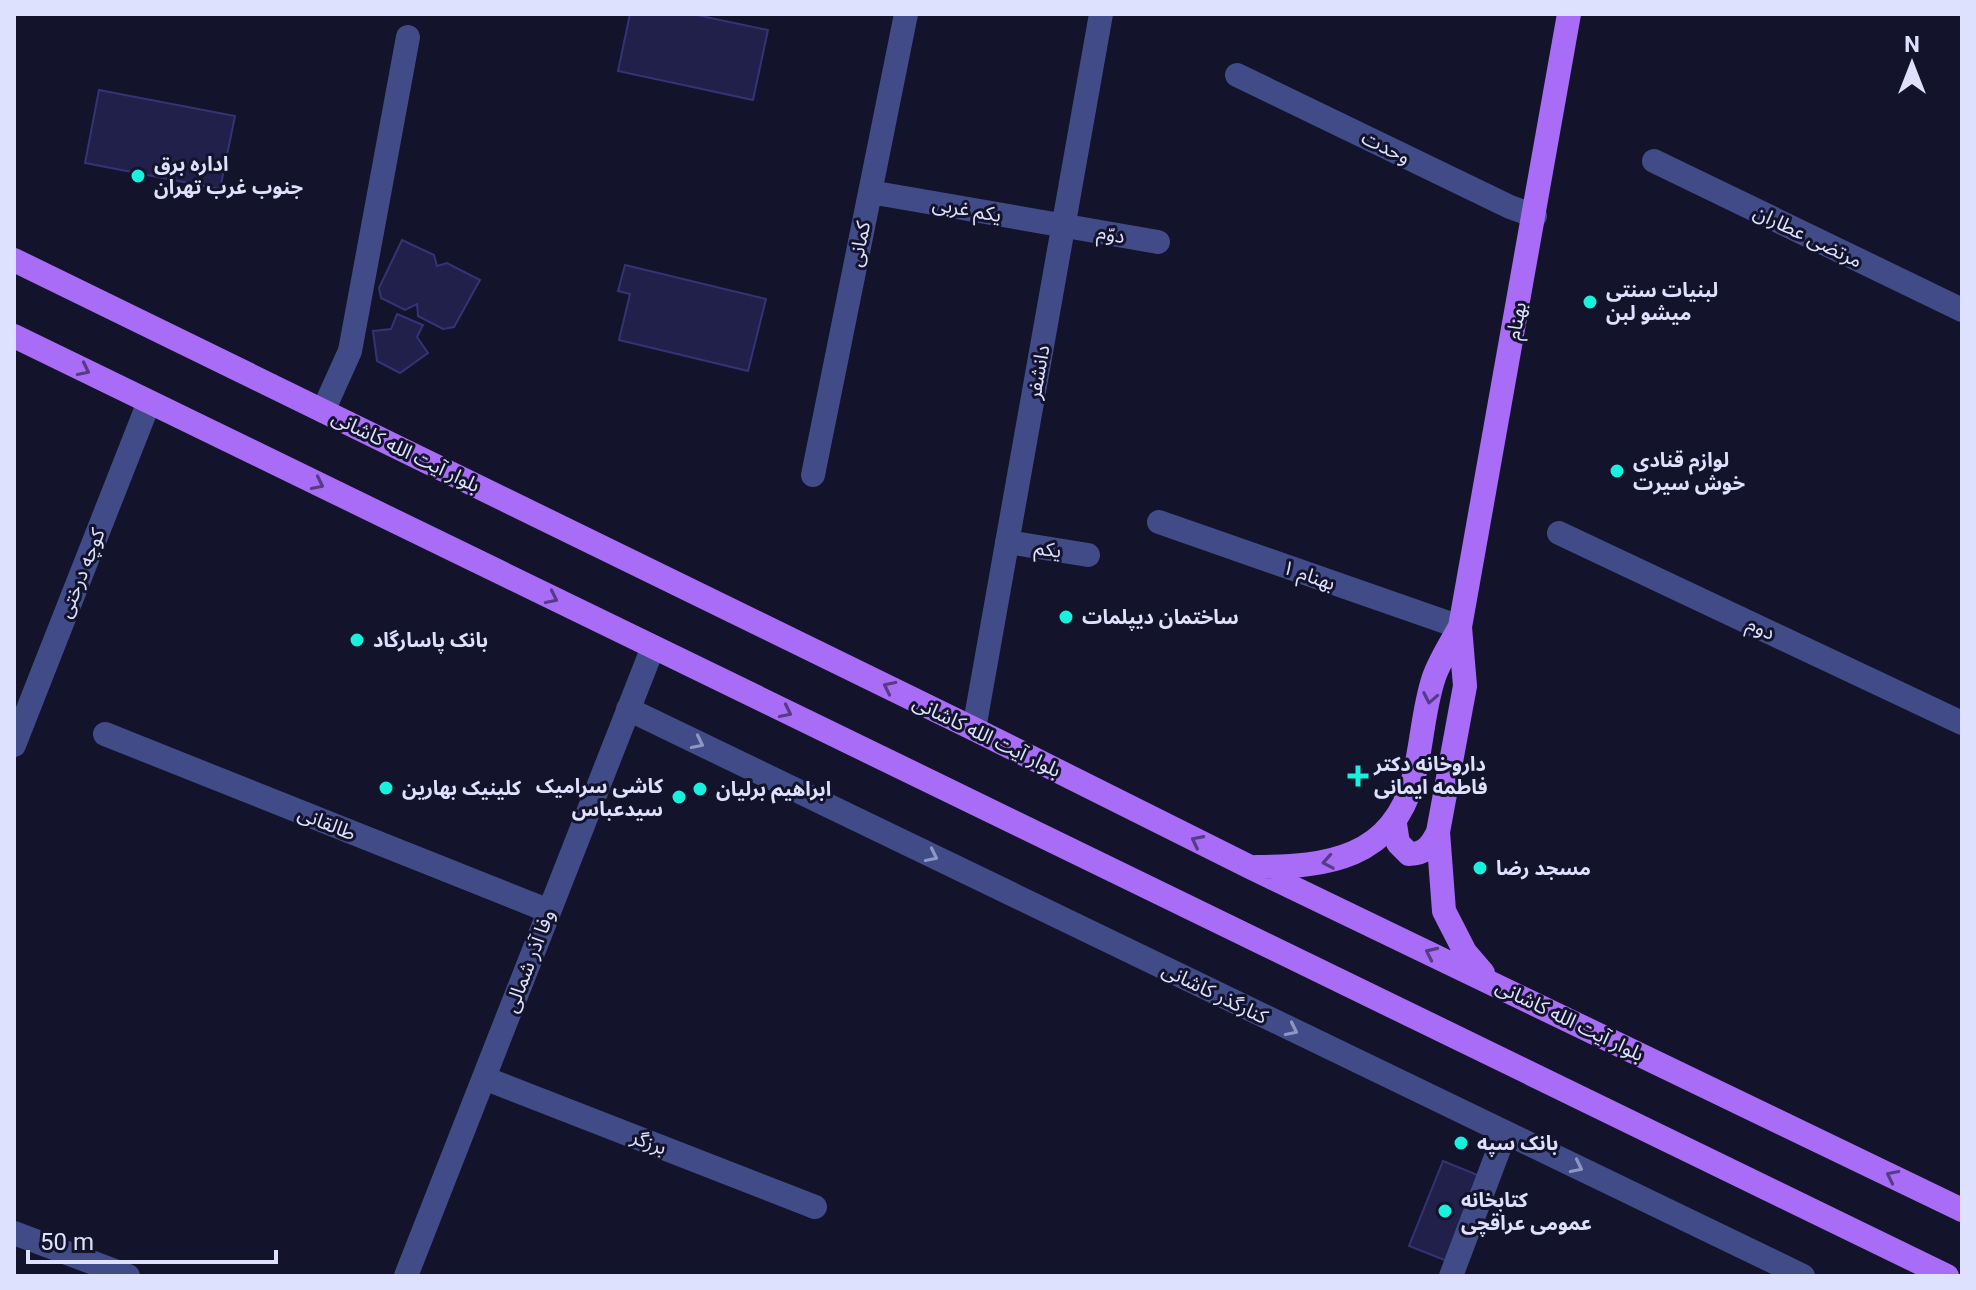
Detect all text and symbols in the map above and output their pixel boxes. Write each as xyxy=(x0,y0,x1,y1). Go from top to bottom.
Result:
north arrow xyxy=(1872,24,1952,104)
text: N xyxy=(1904,32,1920,57)
street label: وحدت xyxy=(1358,125,1414,169)
place label: اداره برق جنوب غرب تهران xyxy=(154,152,304,199)
marker: اداره برق جنوب غرب تهران xyxy=(129,167,147,185)
street label: یکم غربی xyxy=(930,191,1003,230)
street label: مرتضی عطاران xyxy=(1750,199,1866,273)
street label: کمانی xyxy=(843,219,875,269)
street label: دوّم xyxy=(1095,220,1127,251)
place label: لبنیات سنتی میشو لبن xyxy=(1606,278,1718,325)
marker: لبنیات سنتی میشو لبن xyxy=(1581,293,1599,311)
street label: بهنام xyxy=(1501,300,1534,342)
street label: دانشفر xyxy=(1021,343,1055,402)
one-way arrow xyxy=(76,360,91,376)
street label: بلوار آیت الله کاشانی xyxy=(328,405,484,497)
place label: لوازم قنادی خوش سیرت xyxy=(1633,448,1746,495)
marker: لوازم قنادی خوش سیرت xyxy=(1608,462,1626,480)
one-way arrow xyxy=(310,474,324,490)
street label: کوچه درختی xyxy=(52,524,111,622)
street label: یکم xyxy=(1032,535,1063,566)
street label: بهنام ۱ xyxy=(1278,555,1339,598)
one-way arrow xyxy=(543,588,558,604)
place label: ساختمان دیپلمات xyxy=(1082,605,1239,631)
marker: ساختمان دیپلمات xyxy=(1057,608,1075,626)
street label: دوم xyxy=(1742,611,1779,648)
place label: بانک پاسارگاد xyxy=(373,628,488,654)
marker: بانک پاسارگاد xyxy=(348,631,366,649)
one-way arrow xyxy=(882,681,897,697)
street label: بلوار آیت الله کاشانی xyxy=(909,690,1065,782)
one-way arrow xyxy=(1422,692,1439,705)
one-way arrow xyxy=(777,702,792,717)
one-way arrow xyxy=(690,733,704,749)
place label: داروخانه دکتر فاطمه ایمانی xyxy=(1373,752,1488,799)
marker: داروخانه دکتر فاطمه ایمانی xyxy=(1349,767,1367,785)
place label: کاشی سرامیک سیدعباس xyxy=(536,774,664,821)
place label: کلینیک بهارین xyxy=(402,776,522,800)
place label: ابراهیم برلیان xyxy=(716,777,831,804)
marker: کلینیک بهارین xyxy=(377,779,395,797)
marker: ابراهیم برلیان xyxy=(691,780,709,798)
marker: کاشی سرامیک سیدعباس xyxy=(670,788,688,806)
street label: طالقانی xyxy=(295,801,359,845)
one-way arrow xyxy=(1190,835,1205,850)
one-way arrow xyxy=(924,846,939,862)
one-way arrow xyxy=(1321,853,1335,870)
place label: مسجد رضا xyxy=(1496,856,1591,880)
marker: مسجد رضا xyxy=(1471,859,1489,877)
street label: وفا آذر شمالی xyxy=(498,906,560,1016)
one-way arrow xyxy=(1425,947,1439,963)
street label: کنارگذر کاشانی xyxy=(1158,957,1272,1029)
street label: بلوار آیت الله کاشانی xyxy=(1492,974,1648,1066)
one-way arrow xyxy=(1284,1020,1299,1036)
street label: برزگر xyxy=(627,1124,670,1160)
place label: بانک سپه xyxy=(1477,1131,1558,1157)
marker: بانک سپه xyxy=(1452,1134,1470,1152)
one-way arrow xyxy=(1569,1157,1583,1173)
one-way arrow xyxy=(1885,1170,1900,1186)
place label: کتابخانه عمومی عراقچی xyxy=(1461,1188,1592,1237)
marker: کتابخانه عمومی عراقچی xyxy=(1436,1202,1454,1220)
scale bar xyxy=(28,1214,276,1264)
text: 50 m xyxy=(40,1228,94,1256)

